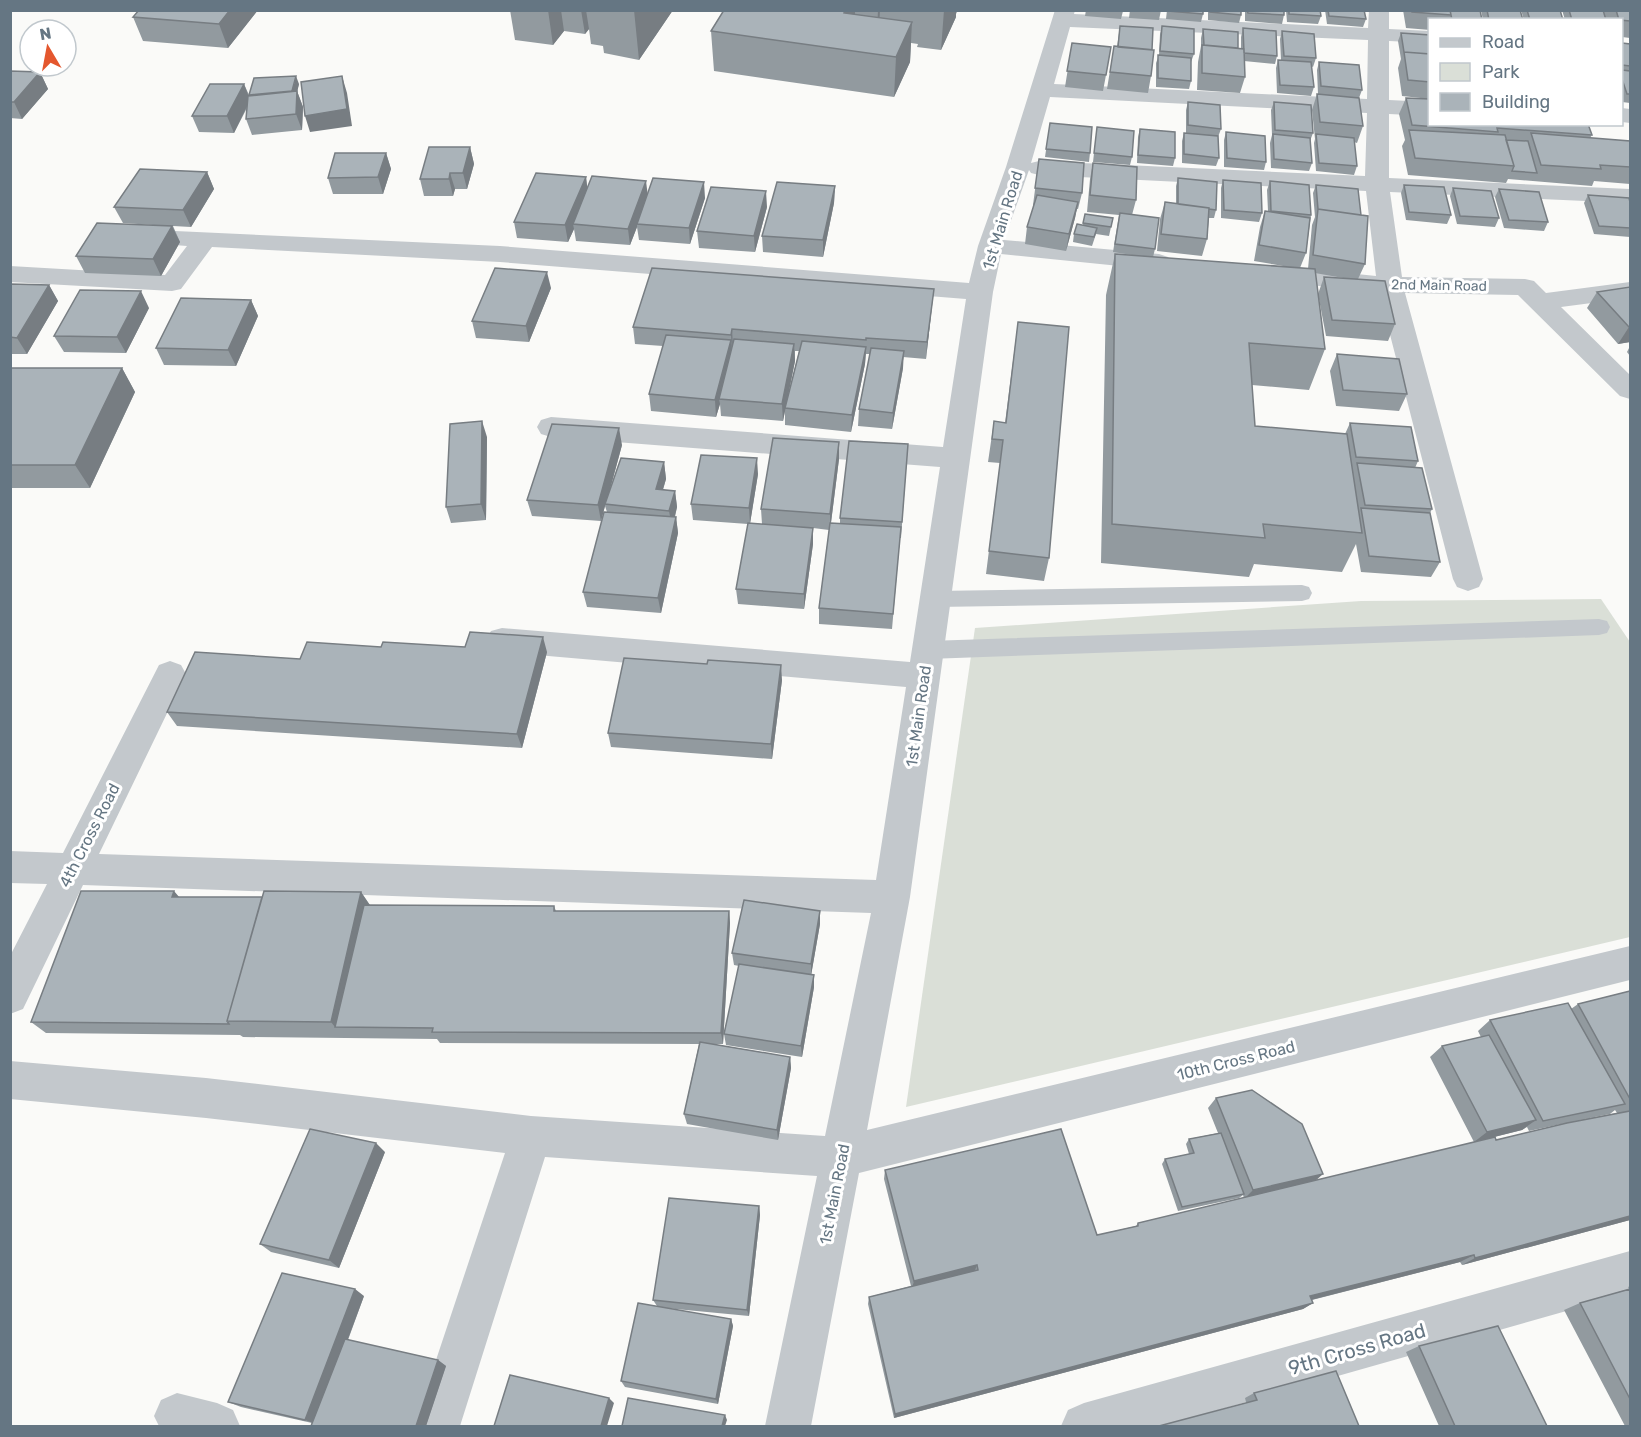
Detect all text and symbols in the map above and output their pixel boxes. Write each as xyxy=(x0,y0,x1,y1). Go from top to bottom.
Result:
north arrow xyxy=(18,18,78,78)
legend xyxy=(1428,18,1623,126)
text: N xyxy=(38,23,53,44)
text: Road xyxy=(1482,31,1525,53)
text: Park xyxy=(1482,61,1520,83)
text: Building xyxy=(1482,91,1550,113)
street label: 1st Main Road xyxy=(978,169,1026,272)
street label: 2nd Main Road xyxy=(1391,276,1487,295)
street label: 1st Main Road xyxy=(902,664,935,768)
street label: 4th Cross Road xyxy=(55,780,124,890)
street label: 10th Cross Road xyxy=(1175,1037,1297,1084)
street label: 1st Main Road xyxy=(815,1142,854,1246)
street label: 9th Cross Road xyxy=(1286,1318,1428,1380)

